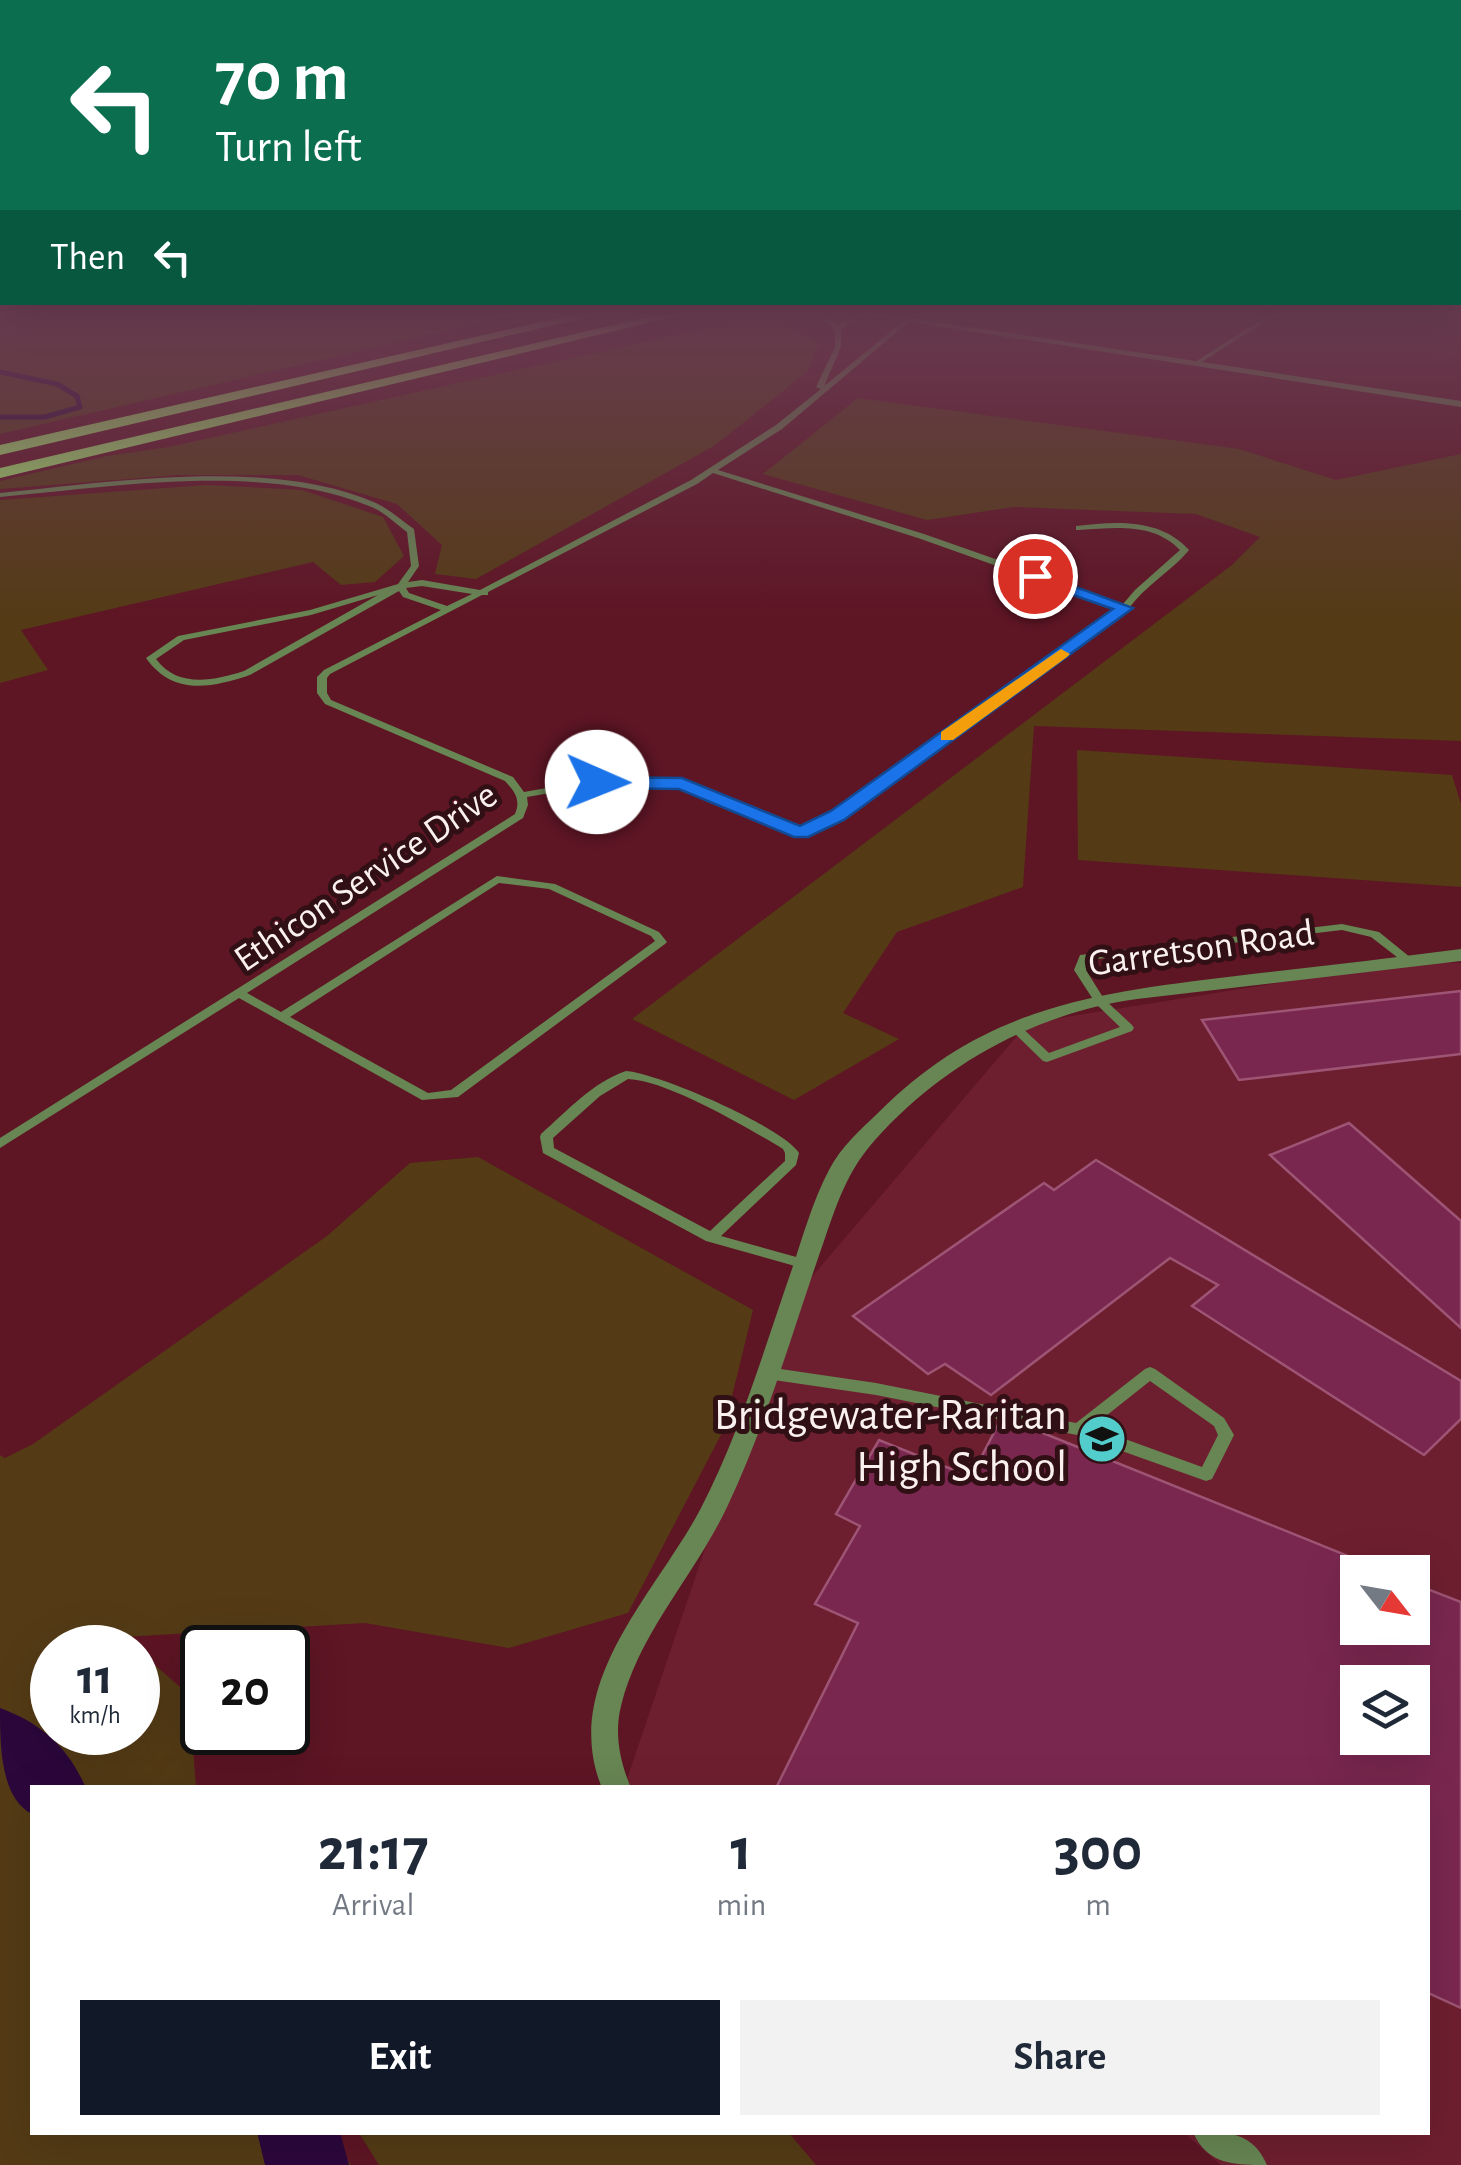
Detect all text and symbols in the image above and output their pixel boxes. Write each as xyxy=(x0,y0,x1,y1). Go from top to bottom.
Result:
icon: left xyxy=(50,40,180,170)
text: 70 m xyxy=(215,43,349,113)
text: Turn left xyxy=(215,125,362,170)
icon: left xyxy=(145,230,200,285)
text: Then xyxy=(50,239,125,277)
pin xyxy=(993,534,1078,619)
icon: arrive xyxy=(1008,549,1063,604)
position arrow xyxy=(545,730,649,834)
street label: Ethicon Service Drive xyxy=(228,776,504,979)
street label: Garretson Road xyxy=(1086,914,1317,984)
place label: Bridgewater-Raritan High School xyxy=(714,1393,1067,1490)
school or university icon: Bridgewater-Raritan High School xyxy=(1076,1413,1128,1465)
north arrow xyxy=(1340,1555,1430,1645)
map controls xyxy=(1340,1555,1430,1755)
speed limit sign: 20 xyxy=(180,1625,310,1755)
text: 11 xyxy=(77,1653,113,1703)
button: layers xyxy=(1340,1665,1430,1755)
text: km/h xyxy=(69,1703,121,1728)
text: 21:17 xyxy=(318,1821,429,1881)
text: 1 xyxy=(731,1821,752,1881)
text: 300 xyxy=(1054,1821,1142,1881)
text: Arrival xyxy=(332,1889,414,1921)
text: min xyxy=(716,1889,766,1921)
text: m xyxy=(1085,1889,1111,1921)
button: Exit xyxy=(80,2000,720,2115)
button: Share xyxy=(740,2000,1380,2115)

